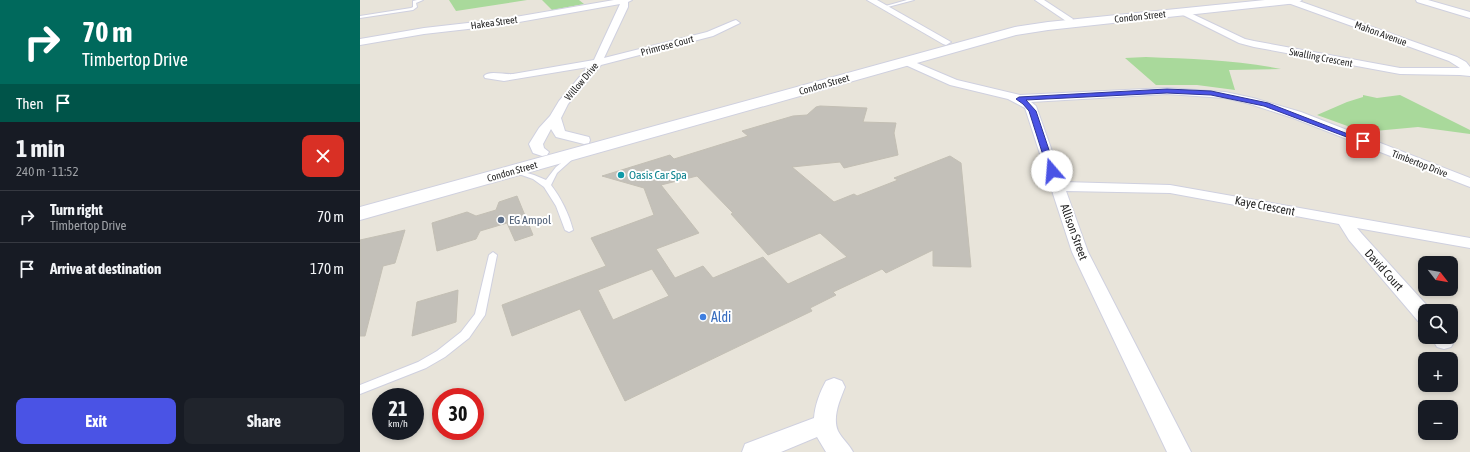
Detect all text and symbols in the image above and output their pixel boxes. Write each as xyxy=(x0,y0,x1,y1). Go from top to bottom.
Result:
street label: Condon Street xyxy=(1114,8,1166,25)
street label: Hakea Street xyxy=(470,14,518,31)
icon: right xyxy=(16,16,68,68)
text: 70 m xyxy=(82,16,132,48)
street label: Mahon Avenue xyxy=(1353,19,1409,48)
street label: Primrose Court xyxy=(640,33,695,58)
street label: Swalling Crescent xyxy=(1288,46,1354,69)
text: Timbertop Drive xyxy=(82,49,188,70)
street label: Willow Drive xyxy=(562,60,601,103)
street label: Condon Street xyxy=(798,72,851,97)
icon: arrive xyxy=(52,92,74,114)
text: Then xyxy=(16,95,44,112)
pin xyxy=(1346,124,1380,158)
icon: arrive xyxy=(1352,130,1374,152)
text: 1 min xyxy=(16,135,65,162)
button: close xyxy=(302,135,344,177)
street label: Timbertop Drive xyxy=(1390,148,1450,179)
position arrow xyxy=(1031,150,1073,192)
street label: Condon Street xyxy=(486,159,539,184)
text: 240 m · 11:52 xyxy=(16,164,79,179)
place label: Oasis Car Spa xyxy=(629,168,687,182)
marker: Oasis Car Spa xyxy=(616,170,626,180)
street label: Kaye Crescent xyxy=(1234,193,1297,219)
text: Turn right xyxy=(50,201,103,218)
street label: Allison Street xyxy=(1057,202,1091,262)
icon: right xyxy=(16,206,38,228)
text: 70 m xyxy=(317,208,344,225)
place label: EG Ampol xyxy=(509,213,552,227)
marker: EG Ampol xyxy=(496,215,506,225)
text: Timbertop Drive xyxy=(50,218,126,233)
street label: David Court xyxy=(1362,246,1407,294)
north arrow xyxy=(1418,256,1458,296)
map controls xyxy=(1418,256,1458,440)
icon: arrive xyxy=(16,258,38,280)
text: Arrive at destination xyxy=(50,260,161,277)
text: 170 m xyxy=(310,260,344,277)
button: search xyxy=(1418,304,1458,344)
place label: Aldi xyxy=(711,309,731,325)
marker: Aldi xyxy=(698,312,708,322)
button: + xyxy=(1418,352,1458,392)
speed limit sign: 30 xyxy=(432,388,484,440)
text: 21 xyxy=(389,397,407,420)
button: Exit xyxy=(16,398,176,444)
button: Share xyxy=(184,398,344,444)
button: − xyxy=(1418,400,1458,440)
text: km/h xyxy=(388,418,408,429)

